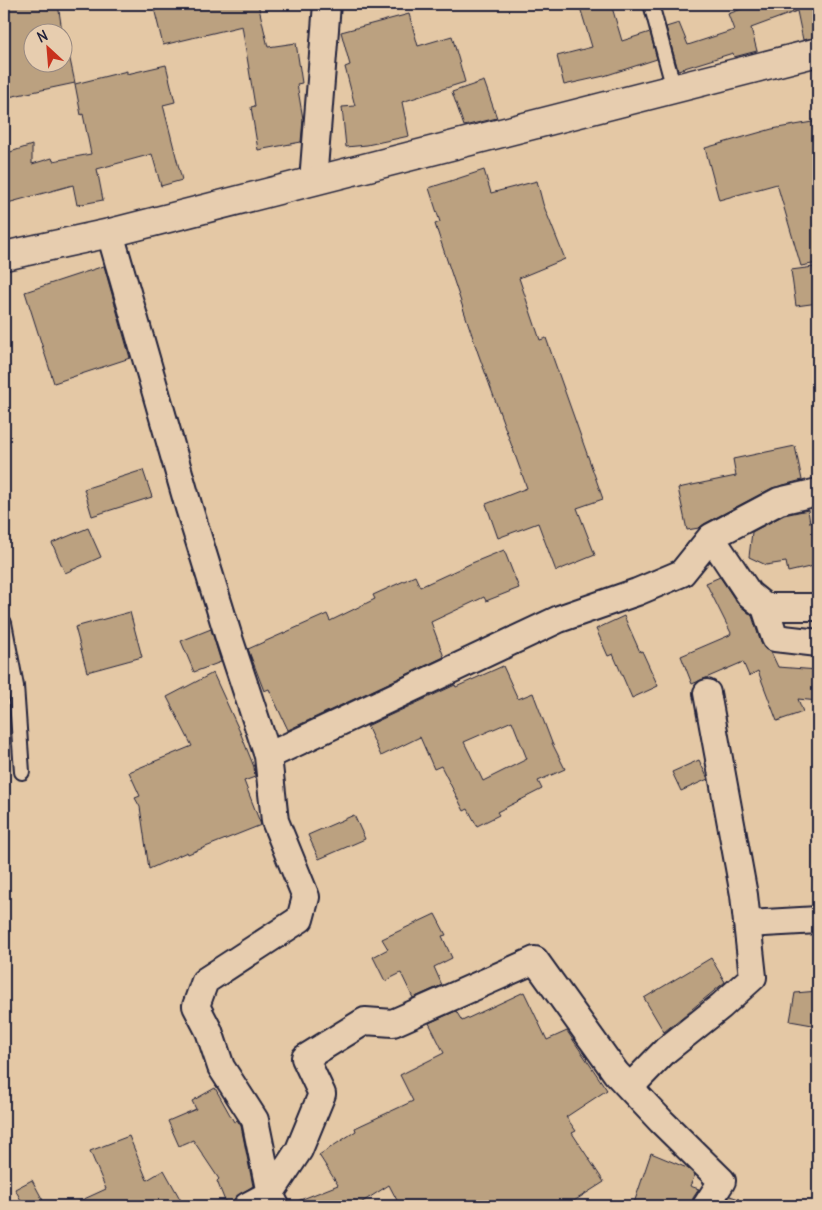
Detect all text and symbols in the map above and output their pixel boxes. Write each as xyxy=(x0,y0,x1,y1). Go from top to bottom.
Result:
north arrow xyxy=(22,22,72,72)
text: N xyxy=(34,26,51,47)

